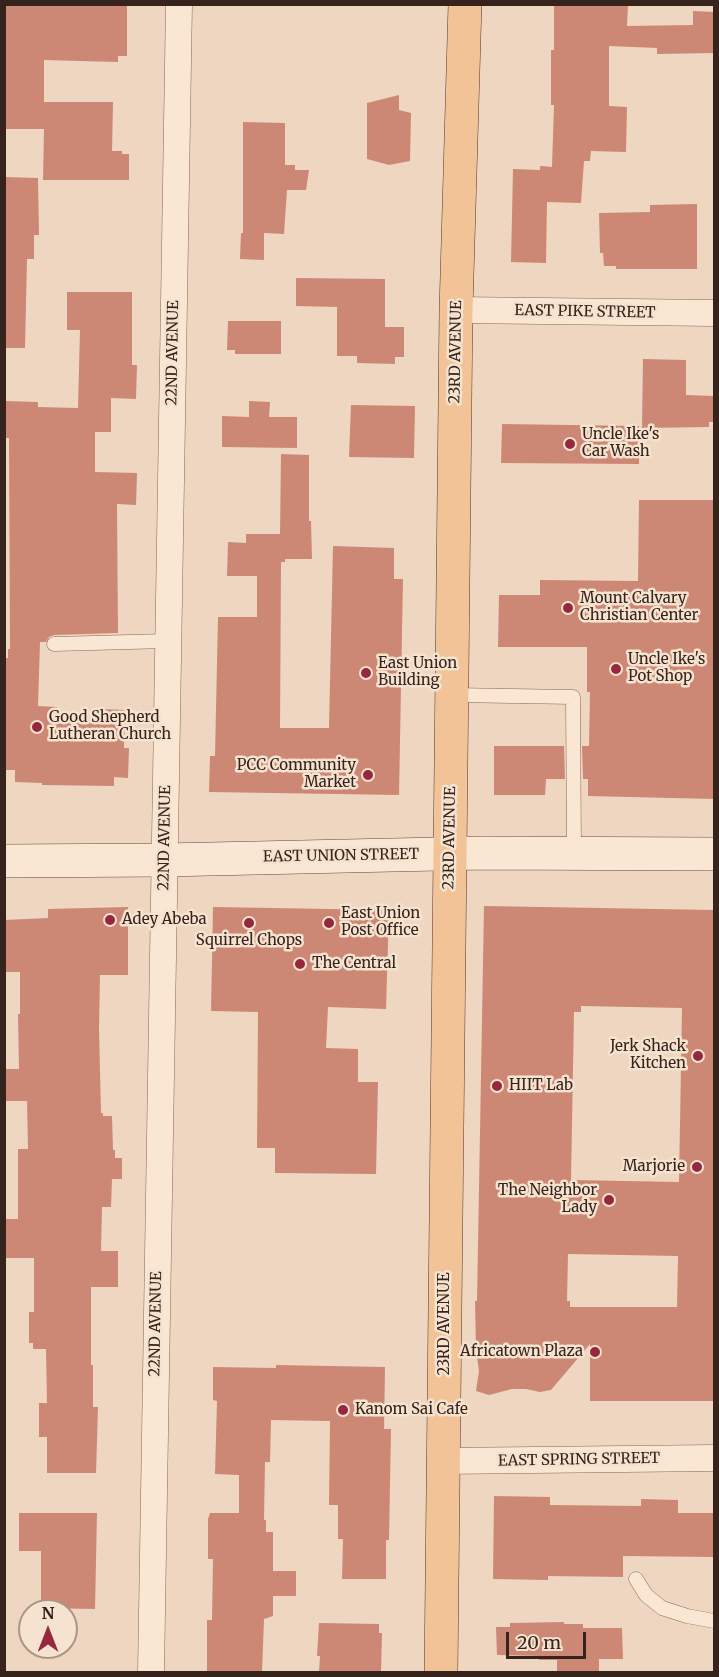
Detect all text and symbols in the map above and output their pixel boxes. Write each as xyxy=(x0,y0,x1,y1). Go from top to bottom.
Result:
street label: 22ND AVENUE xyxy=(163,300,183,406)
street label: 23RD AVENUE xyxy=(446,300,466,404)
street label: EAST PIKE STREET xyxy=(514,302,656,322)
place label: Uncle Ike's Car Wash xyxy=(582,426,659,461)
marker: Uncle Ike's Car Wash xyxy=(563,437,577,451)
place label: Mount Calvary Christian Center xyxy=(580,590,698,625)
marker: Mount Calvary Christian Center xyxy=(561,601,575,615)
place label: Uncle Ike's Pot Shop xyxy=(628,651,705,686)
place label: East Union Building xyxy=(378,655,457,690)
marker: Uncle Ike's Pot Shop xyxy=(609,662,623,676)
marker: East Union Building xyxy=(359,666,373,680)
place label: Good Shepherd Lutheran Church xyxy=(49,709,171,744)
marker: Good Shepherd Lutheran Church xyxy=(30,720,44,734)
place label: PCC Community Market xyxy=(237,757,356,792)
marker: PCC Community Market xyxy=(361,768,375,782)
street label: 22ND AVENUE xyxy=(155,785,175,891)
street label: 23RD AVENUE xyxy=(440,786,460,890)
street label: EAST UNION STREET xyxy=(263,846,419,866)
place label: East Union Post Office xyxy=(341,905,420,940)
place label: Adey Abeba xyxy=(122,911,207,929)
marker: Adey Abeba xyxy=(103,913,117,927)
marker: Squirrel Chops xyxy=(242,916,256,930)
marker: East Union Post Office xyxy=(322,916,336,930)
place label: Squirrel Chops xyxy=(196,932,302,950)
place label: The Central xyxy=(312,955,396,973)
marker: The Central xyxy=(293,957,307,971)
place label: Jerk Shack Kitchen xyxy=(610,1038,686,1073)
marker: Jerk Shack Kitchen xyxy=(691,1049,705,1063)
place label: HIIT Lab xyxy=(509,1077,573,1095)
marker: HIIT Lab xyxy=(490,1079,504,1093)
place label: Marjorie xyxy=(623,1158,685,1176)
marker: Marjorie xyxy=(690,1160,704,1174)
place label: The Neighbor Lady xyxy=(498,1182,597,1217)
marker: The Neighbor Lady xyxy=(602,1193,616,1207)
street label: 22ND AVENUE xyxy=(146,1271,166,1377)
street label: 23RD AVENUE xyxy=(436,1272,454,1376)
place label: Africatown Plaza xyxy=(460,1343,583,1361)
marker: Africatown Plaza xyxy=(588,1345,602,1359)
place label: Kanom Sai Cafe xyxy=(355,1401,468,1419)
marker: Kanom Sai Cafe xyxy=(336,1403,350,1417)
street label: EAST SPRING STREET xyxy=(498,1450,660,1470)
north arrow xyxy=(18,1599,78,1659)
text: N xyxy=(42,1603,54,1623)
scale bar xyxy=(509,1620,588,1658)
text: 20 m xyxy=(517,1631,561,1654)

